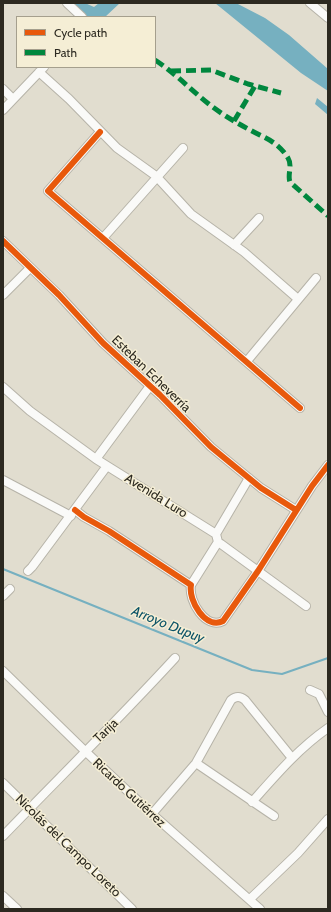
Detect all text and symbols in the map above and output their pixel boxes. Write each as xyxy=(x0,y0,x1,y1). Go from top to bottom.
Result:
legend xyxy=(16,16,156,68)
text: Cycle path xyxy=(54,25,107,40)
text: Path xyxy=(54,45,77,60)
street label: Esteban Echeverría xyxy=(108,332,194,416)
street label: Avenida Luro xyxy=(122,471,190,521)
water label: Arroyo Dupuy xyxy=(129,603,207,647)
street label: Tarija xyxy=(90,716,122,746)
street label: Ricardo Gutiérrez xyxy=(89,755,169,831)
street label: Nicolás del Campo Loreto xyxy=(12,791,124,901)

